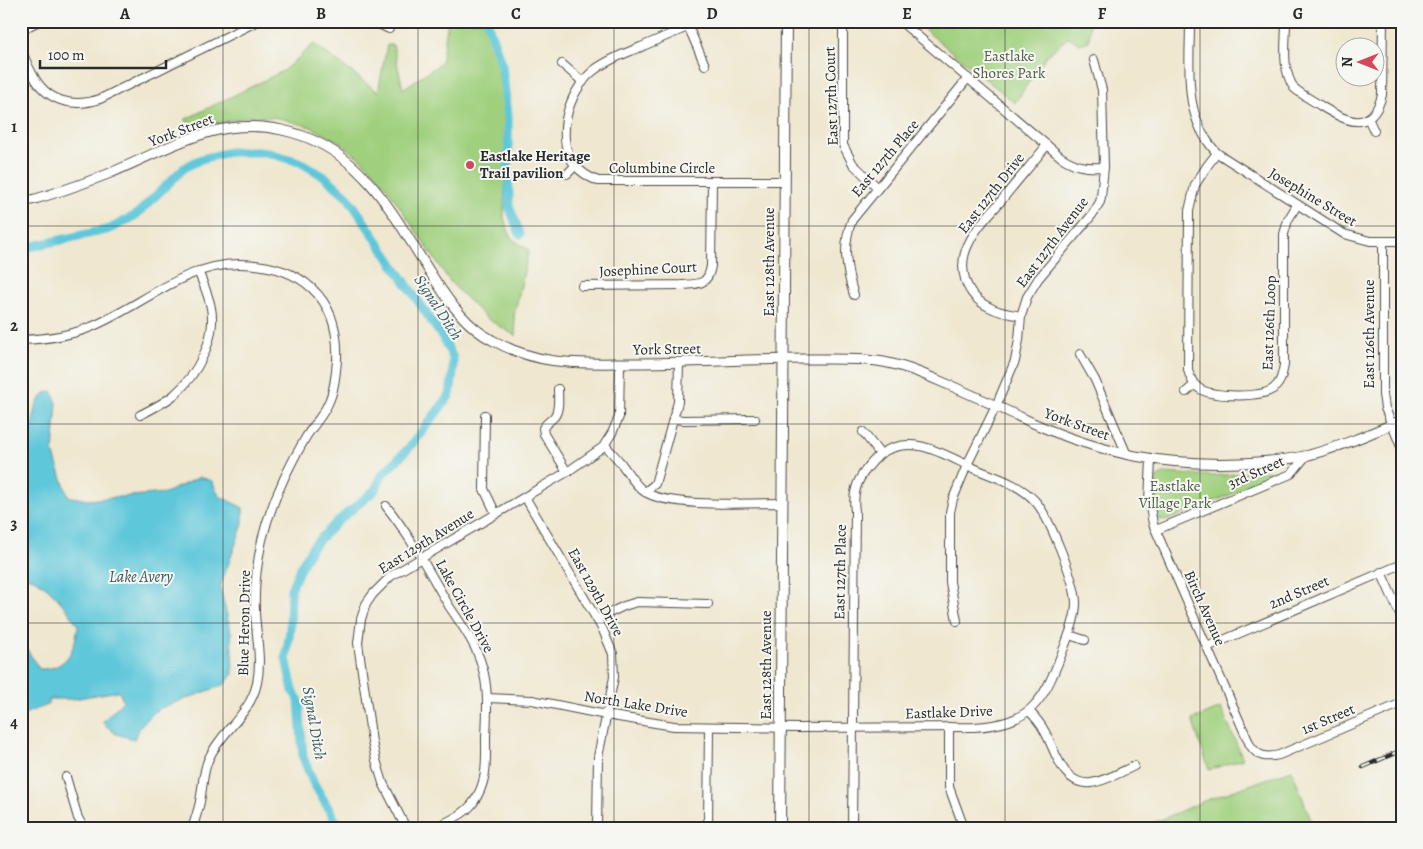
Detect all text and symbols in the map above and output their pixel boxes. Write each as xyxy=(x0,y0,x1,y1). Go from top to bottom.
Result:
text: A xyxy=(119,3,131,25)
text: B xyxy=(316,3,326,25)
text: C xyxy=(511,3,521,25)
text: D xyxy=(706,3,718,25)
text: E xyxy=(902,3,912,25)
text: F xyxy=(1098,3,1107,25)
text: G xyxy=(1293,3,1303,25)
scale bar xyxy=(40,38,166,70)
north arrow xyxy=(1336,38,1386,88)
text: 100 m xyxy=(48,45,85,65)
street label: East 127th Court xyxy=(819,46,843,146)
park label: Eastlake Shores Park xyxy=(973,46,1046,83)
text: N xyxy=(1338,57,1357,67)
street label: York Street xyxy=(145,108,216,152)
street label: East 127th Place xyxy=(847,115,924,201)
text: 1 xyxy=(11,116,17,138)
place label: Eastlake Heritage Trail pavilion xyxy=(480,146,590,183)
street label: East 127th Drive xyxy=(953,148,1029,238)
street label: Columbine Circle xyxy=(609,158,715,178)
marker: Eastlake Heritage Trail pavilion xyxy=(464,159,476,171)
street label: Josephine Street xyxy=(1265,163,1361,231)
street label: East 127th Avenue xyxy=(1011,192,1093,291)
street label: East 128th Avenue xyxy=(759,207,779,317)
street label: Josephine Court xyxy=(599,256,697,282)
water label: Signal Ditch xyxy=(409,270,468,345)
street label: East 126th Loop xyxy=(1257,275,1281,371)
street label: East 126th Avenue xyxy=(1359,279,1379,389)
text: 2 xyxy=(10,315,18,337)
street label: York Street xyxy=(632,338,701,360)
street label: York Street xyxy=(1041,403,1112,445)
street label: 3rd Street xyxy=(1225,451,1287,493)
park label: Eastlake Village Park xyxy=(1138,476,1212,513)
street label: East 129th Avenue xyxy=(374,503,478,578)
text: 3 xyxy=(11,513,18,535)
street label: East 127th Place xyxy=(829,524,851,620)
street label: East 129th Drive xyxy=(563,544,629,640)
street label: Lake Circle Drive xyxy=(431,556,499,656)
water label: Lake Avery xyxy=(109,566,173,588)
street label: Birch Avenue xyxy=(1179,567,1231,649)
street label: Blue Heron Drive xyxy=(233,570,255,676)
street label: 2nd Street xyxy=(1266,570,1332,614)
street label: East 128th Avenue xyxy=(756,610,776,720)
water label: Signal Ditch xyxy=(297,685,331,762)
street label: North Lake Drive xyxy=(583,686,690,722)
street label: 1st Street xyxy=(1298,699,1358,739)
street label: Eastlake Drive xyxy=(905,700,993,724)
text: 4 xyxy=(10,712,18,734)

